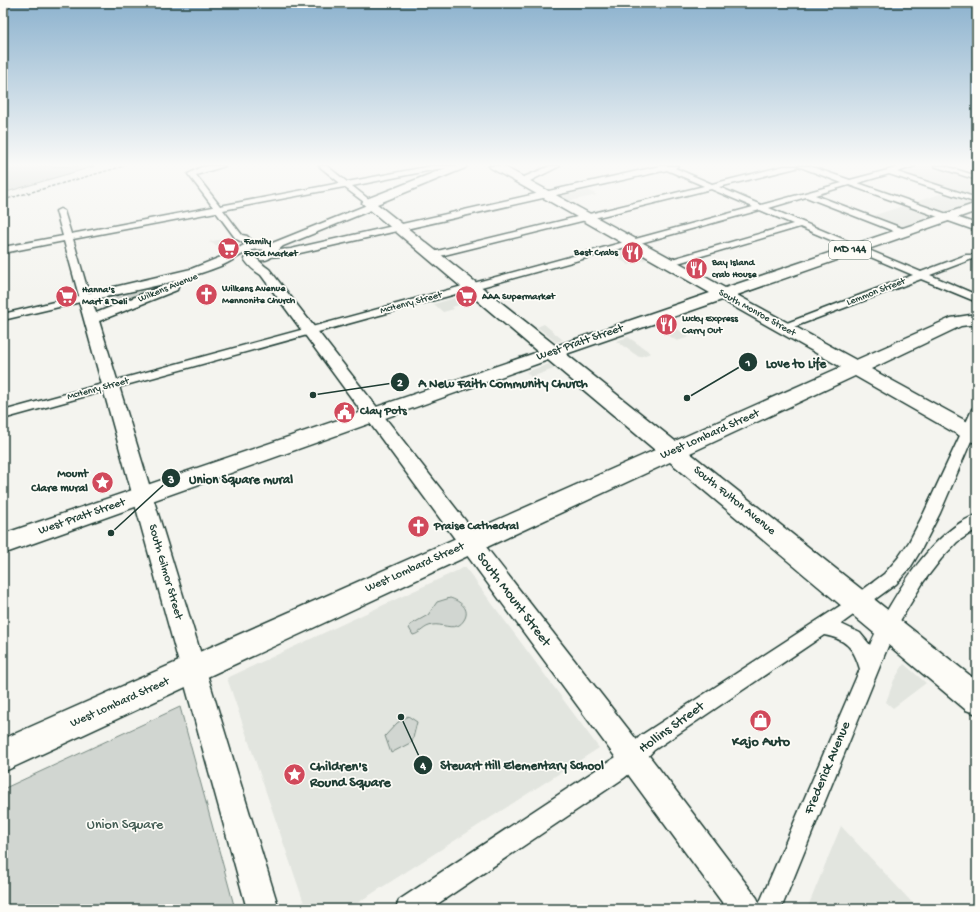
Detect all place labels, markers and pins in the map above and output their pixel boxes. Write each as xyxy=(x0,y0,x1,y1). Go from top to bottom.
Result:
supermarket icon: Family Food Market xyxy=(216,235,242,261)
place label: Family Food Market xyxy=(243,236,298,260)
restaurant icon: Best Crabs xyxy=(620,240,646,266)
place label: Best Crabs xyxy=(573,247,619,259)
restaurant icon: Bay Island crab House xyxy=(683,256,709,282)
place label: Bay Island crab House xyxy=(711,257,757,281)
church icon: Wilkens Avenue Mennonite Church xyxy=(194,282,220,308)
supermarket icon: Hanna's Mart & Deli xyxy=(53,283,79,309)
place label: Wilkens Avenue Mennonite Church xyxy=(221,283,296,307)
place label: Hanna's Mart & Deli xyxy=(82,284,128,308)
supermarket icon: AAA Supermarket xyxy=(453,284,479,310)
place label: AAA Supermarket xyxy=(481,291,556,303)
restaurant icon: Lucky Express Carry Out xyxy=(653,312,679,338)
place label: Lucky Express Carry Out xyxy=(681,313,739,337)
callout: Love to Life xyxy=(738,350,834,375)
callout: A New Faith Community Church xyxy=(390,370,595,395)
public building icon: Clay Pots xyxy=(331,399,357,425)
place label: Clay Pots xyxy=(359,405,407,419)
callout: Union Square mural xyxy=(161,466,301,491)
place label: Mount Clare mural xyxy=(30,468,89,496)
place icon: Mount Clare mural xyxy=(90,469,116,495)
church icon: Praise Cathedral xyxy=(405,514,431,540)
place label: Praise Cathedral xyxy=(433,520,519,534)
shop icon: Kajo Auto xyxy=(748,707,774,733)
place label: Kajo Auto xyxy=(731,734,791,751)
callout: Steuart Hill Elementary School xyxy=(413,752,612,777)
place label: Children's Round Square xyxy=(309,759,392,792)
place icon: Children's Round Square xyxy=(282,762,308,788)

